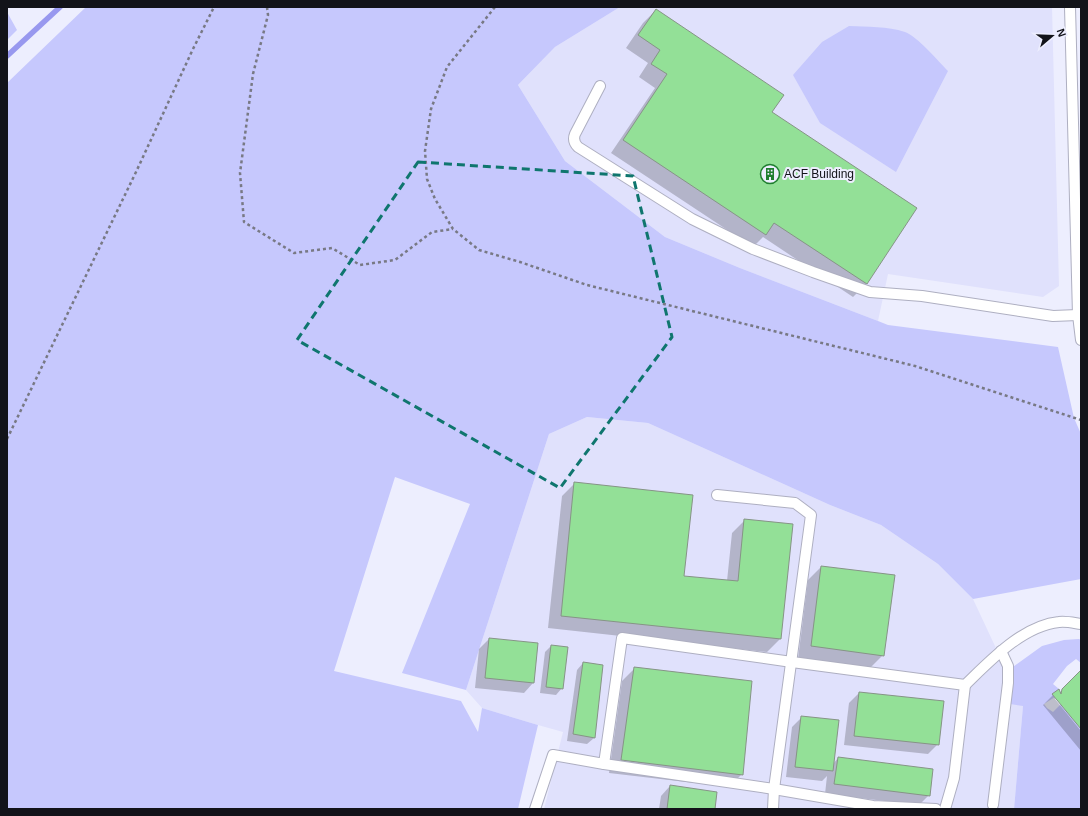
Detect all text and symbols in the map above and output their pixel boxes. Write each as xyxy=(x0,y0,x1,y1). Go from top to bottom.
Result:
north arrow xyxy=(1032,16,1072,56)
text: N xyxy=(1054,27,1068,39)
building icon: ACF Building xyxy=(759,163,781,185)
place label: ACF Building xyxy=(784,167,854,181)

